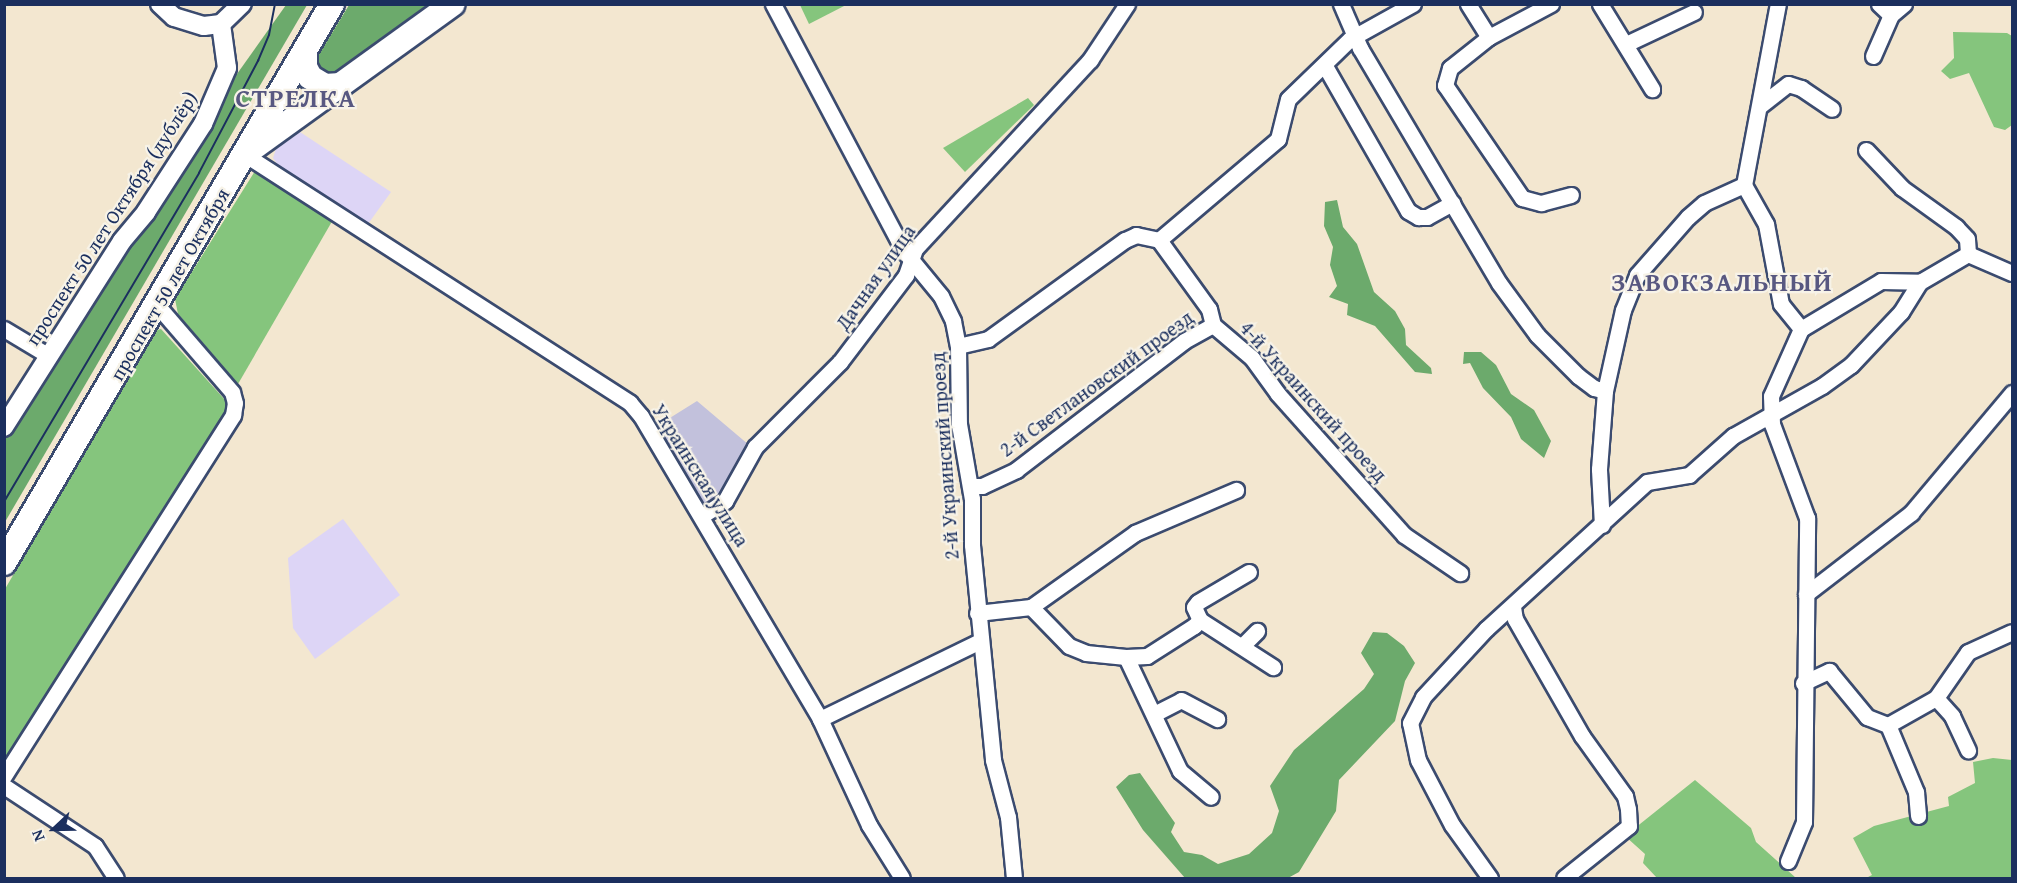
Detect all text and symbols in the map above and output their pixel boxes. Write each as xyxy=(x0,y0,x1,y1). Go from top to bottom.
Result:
district label: СТРЕЛКА xyxy=(236,82,356,114)
street label: проспект 50 лет Октября (дублёр) xyxy=(20,87,202,349)
street label: проспект 50 лет Октября xyxy=(104,184,234,384)
street label: Дачная улица xyxy=(830,220,920,334)
district label: ЗАВОКЗАЛЬНЫЙ xyxy=(1611,266,1833,298)
street label: 2-й Светлановский проезд xyxy=(995,305,1197,461)
street label: 4-й Украинский проезд xyxy=(1235,316,1393,486)
street label: 2-й Украинский проезд xyxy=(925,351,963,561)
street label: Украинская улица xyxy=(647,399,755,551)
north arrow xyxy=(24,799,84,859)
text: N xyxy=(24,826,50,845)

